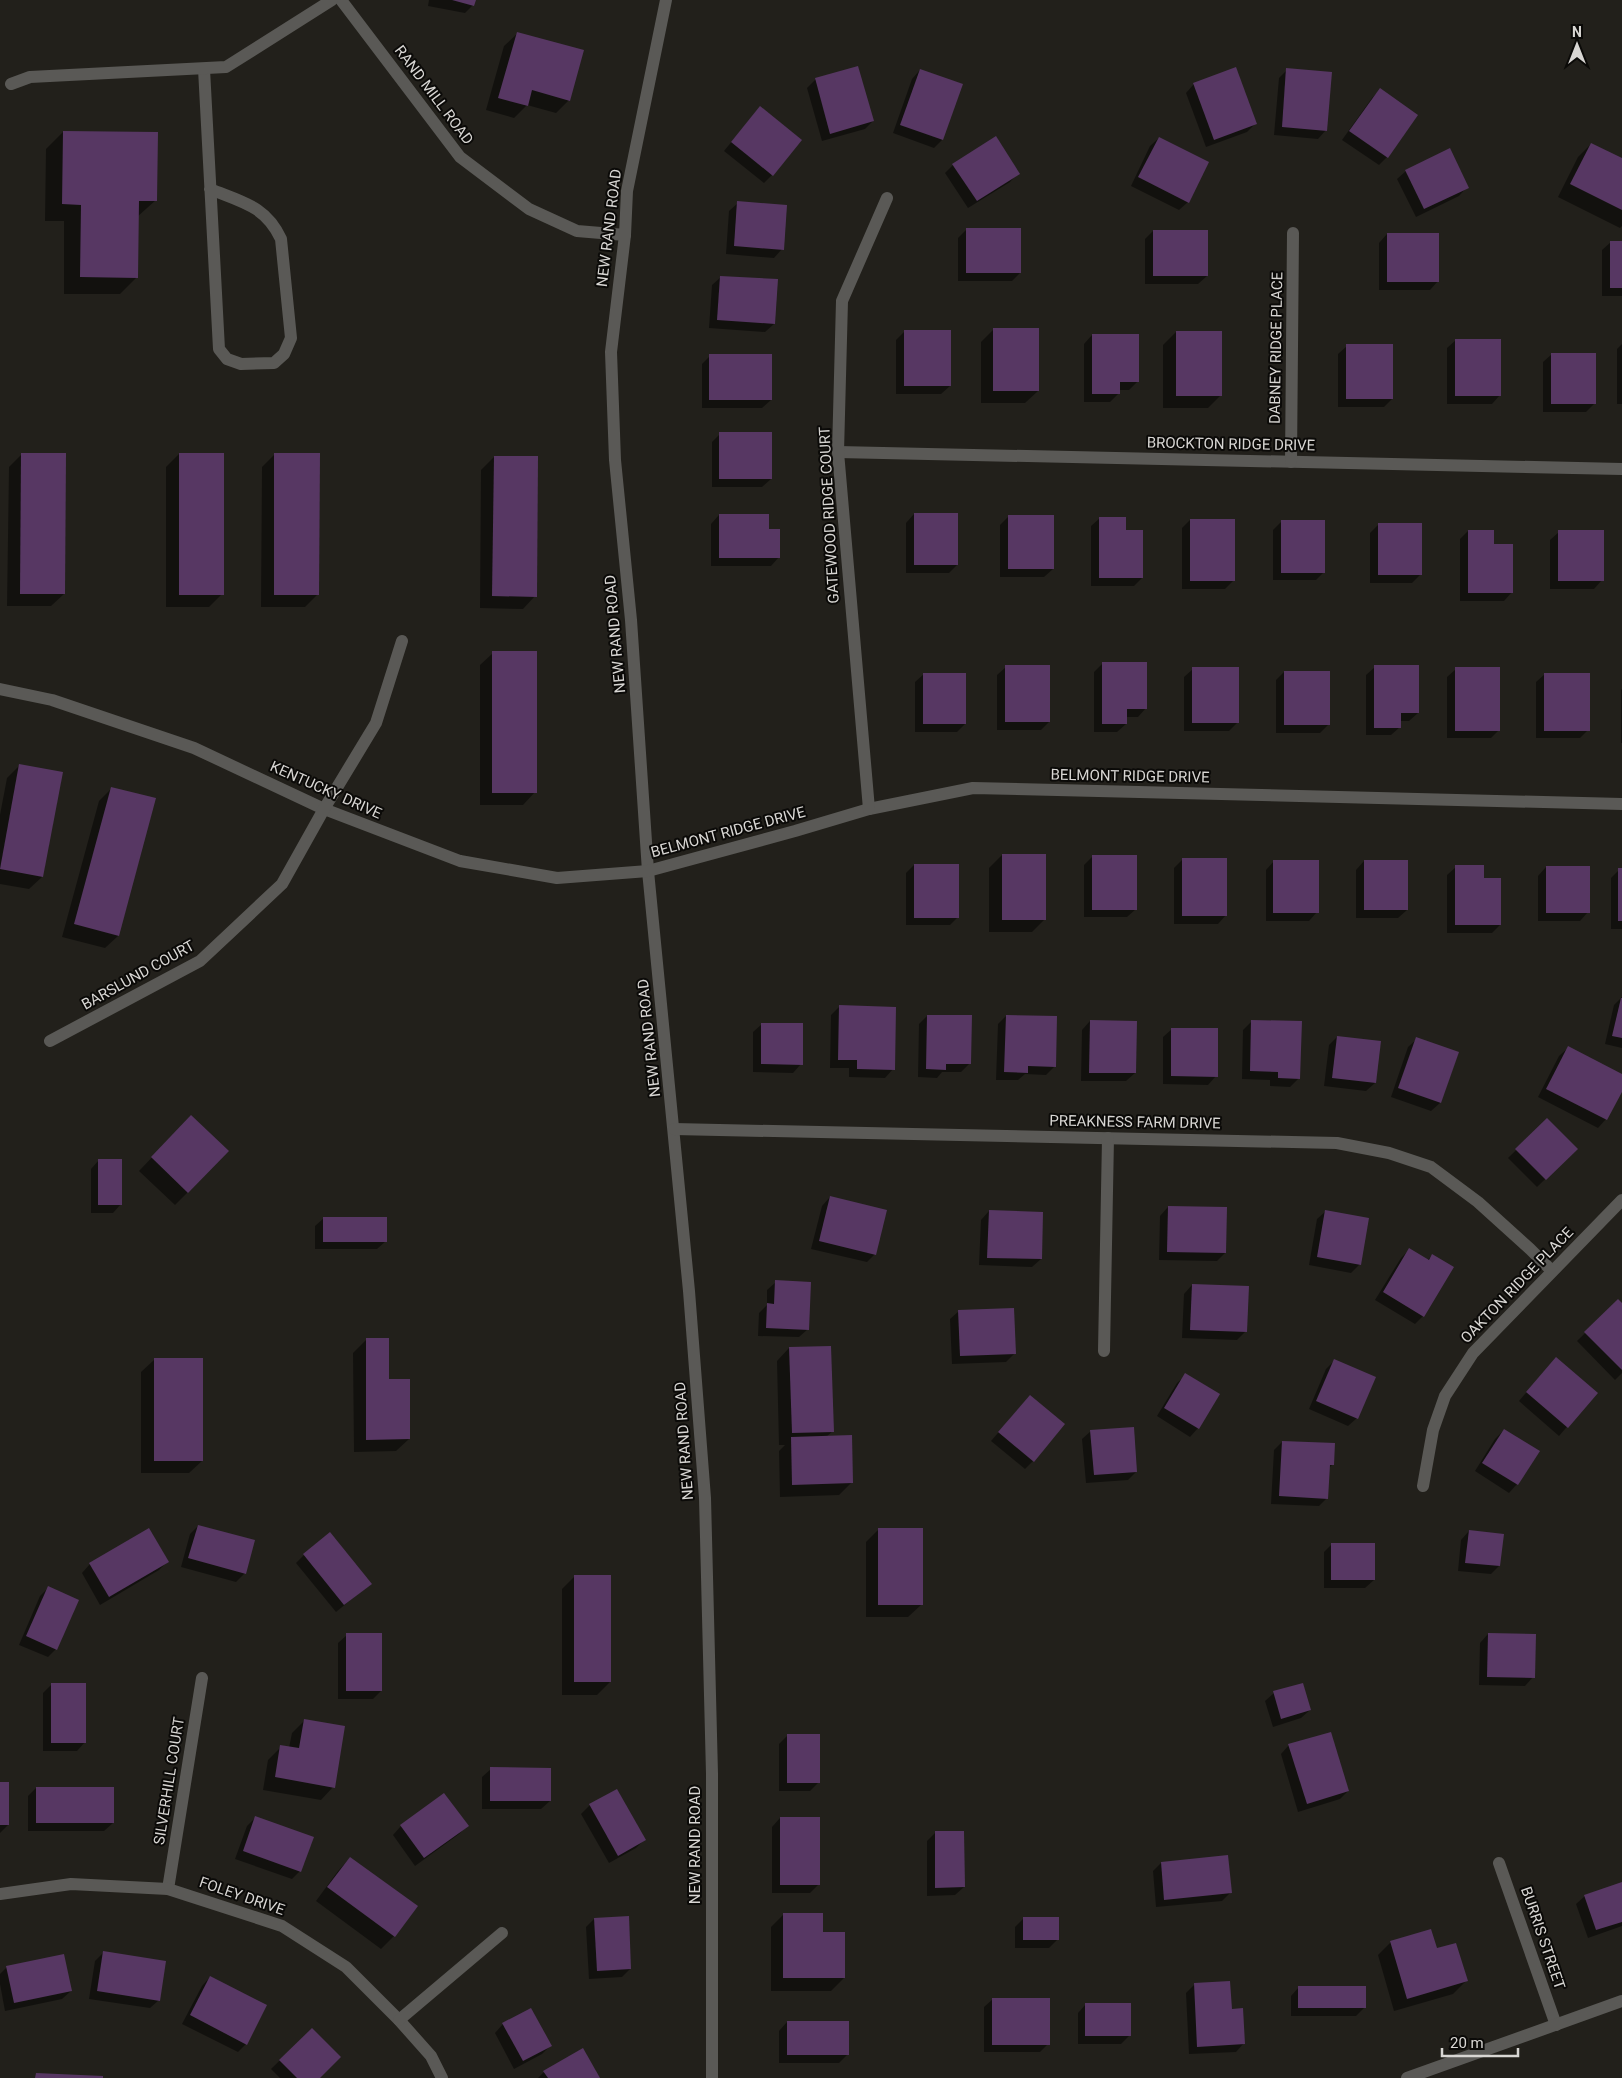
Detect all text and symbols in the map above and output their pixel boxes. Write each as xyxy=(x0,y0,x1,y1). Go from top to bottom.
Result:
north arrow xyxy=(1552,20,1602,70)
text: N xyxy=(1572,24,1582,40)
street label: RAND MILL ROAD xyxy=(391,42,477,148)
street label: NEW RAND ROAD xyxy=(593,168,625,288)
street label: DABNEY RIDGE PLACE xyxy=(1266,271,1286,424)
street label: GATEWOOD RIDGE COURT xyxy=(815,426,843,604)
street label: BROCKTON RIDGE DRIVE xyxy=(1147,434,1316,454)
street label: NEW RAND ROAD xyxy=(601,574,629,694)
street label: KENTUCKY DRIVE xyxy=(267,757,385,823)
street label: BELMONT RIDGE DRIVE xyxy=(1050,766,1210,786)
street label: BELMONT RIDGE DRIVE xyxy=(649,803,808,861)
street label: BARSLUND COURT xyxy=(78,936,198,1014)
street label: NEW RAND ROAD xyxy=(634,978,664,1098)
street label: PREAKNESS FARM DRIVE xyxy=(1049,1112,1221,1133)
street label: OAKTON RIDGE PLACE xyxy=(1457,1223,1577,1347)
street label: NEW RAND ROAD xyxy=(671,1381,697,1501)
street label: SILVERHILL COURT xyxy=(150,1716,188,1846)
street label: NEW RAND ROAD xyxy=(686,1786,704,1904)
street label: FOLEY DRIVE xyxy=(197,1873,288,1919)
street label: BURRIS STREET xyxy=(1517,1884,1569,1992)
scale bar xyxy=(1442,2026,1518,2058)
text: 20 m xyxy=(1450,2034,1484,2052)

